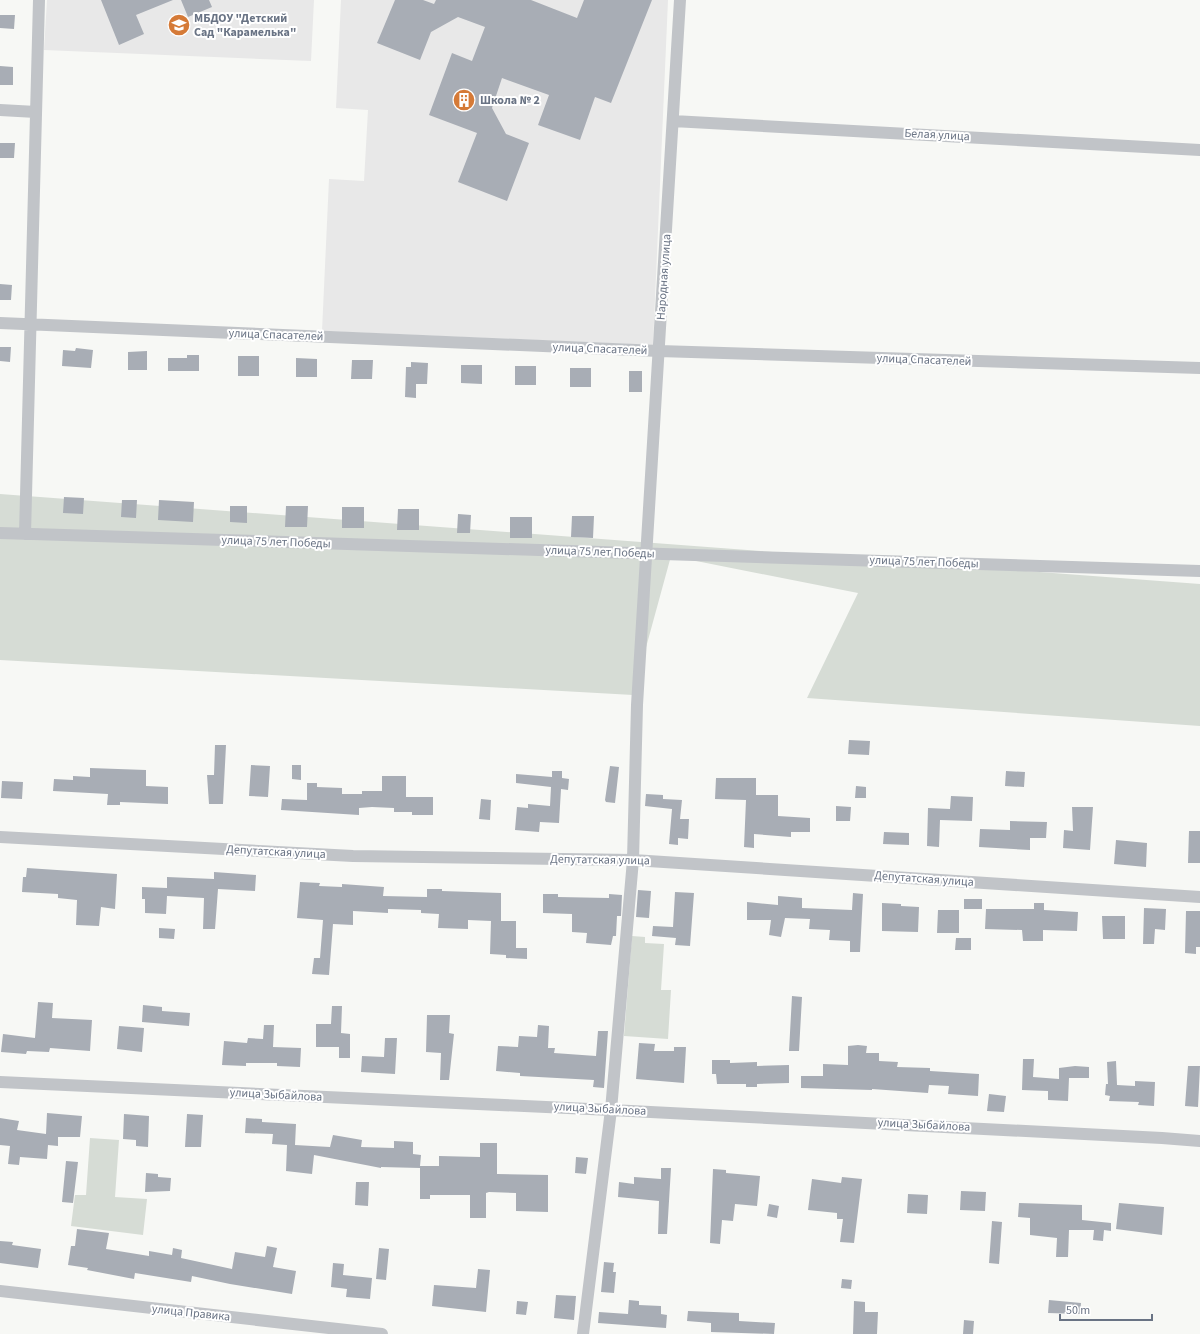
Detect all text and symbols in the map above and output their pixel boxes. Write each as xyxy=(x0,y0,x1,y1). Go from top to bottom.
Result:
place label: МБДОУ "Детский Сад "Карамелька" xyxy=(194,10,296,41)
school or university icon: МБДОУ "Детский Сад "Карамелька" xyxy=(166,12,192,38)
building icon: Школа № 2 xyxy=(451,87,477,113)
place label: Школа № 2 xyxy=(480,92,540,109)
street label: Белая улица xyxy=(904,125,970,145)
street label: Народная улица xyxy=(653,233,675,321)
street label: улица Спасателей xyxy=(228,325,324,345)
street label: улица Спасателей xyxy=(552,339,648,359)
street label: улица Спасателей xyxy=(876,350,972,370)
street label: улица 75 лет Победы xyxy=(221,532,331,552)
street label: улица 75 лет Победы xyxy=(545,542,655,562)
street label: улица 75 лет Победы xyxy=(869,552,979,572)
street label: Депутатская улица xyxy=(226,841,326,863)
street label: Депутатская улица xyxy=(550,851,650,869)
street label: Депутатская улица xyxy=(874,867,974,891)
street label: улица Зыбайлова xyxy=(229,1084,323,1106)
street label: улица Зыбайлова xyxy=(553,1098,647,1120)
street label: улица Зыбайлова xyxy=(877,1114,971,1136)
scale bar xyxy=(1060,1296,1152,1322)
street label: улица Правика xyxy=(151,1300,231,1326)
text: 50 m xyxy=(1066,1302,1090,1319)

